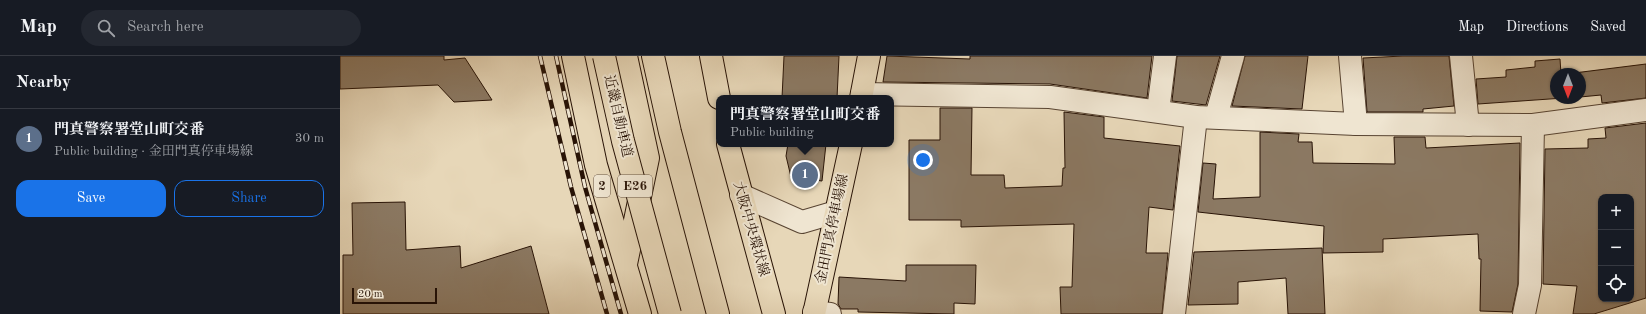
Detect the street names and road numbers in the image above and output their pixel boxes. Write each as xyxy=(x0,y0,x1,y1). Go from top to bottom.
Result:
street label: 近畿自動車道 xyxy=(602,73,635,158)
street label: 金田門真停車場線 xyxy=(813,173,850,285)
road number: 2 xyxy=(594,175,610,197)
road number: E26 xyxy=(618,175,652,197)
street label: 大阪中央環状線 xyxy=(731,180,772,278)

